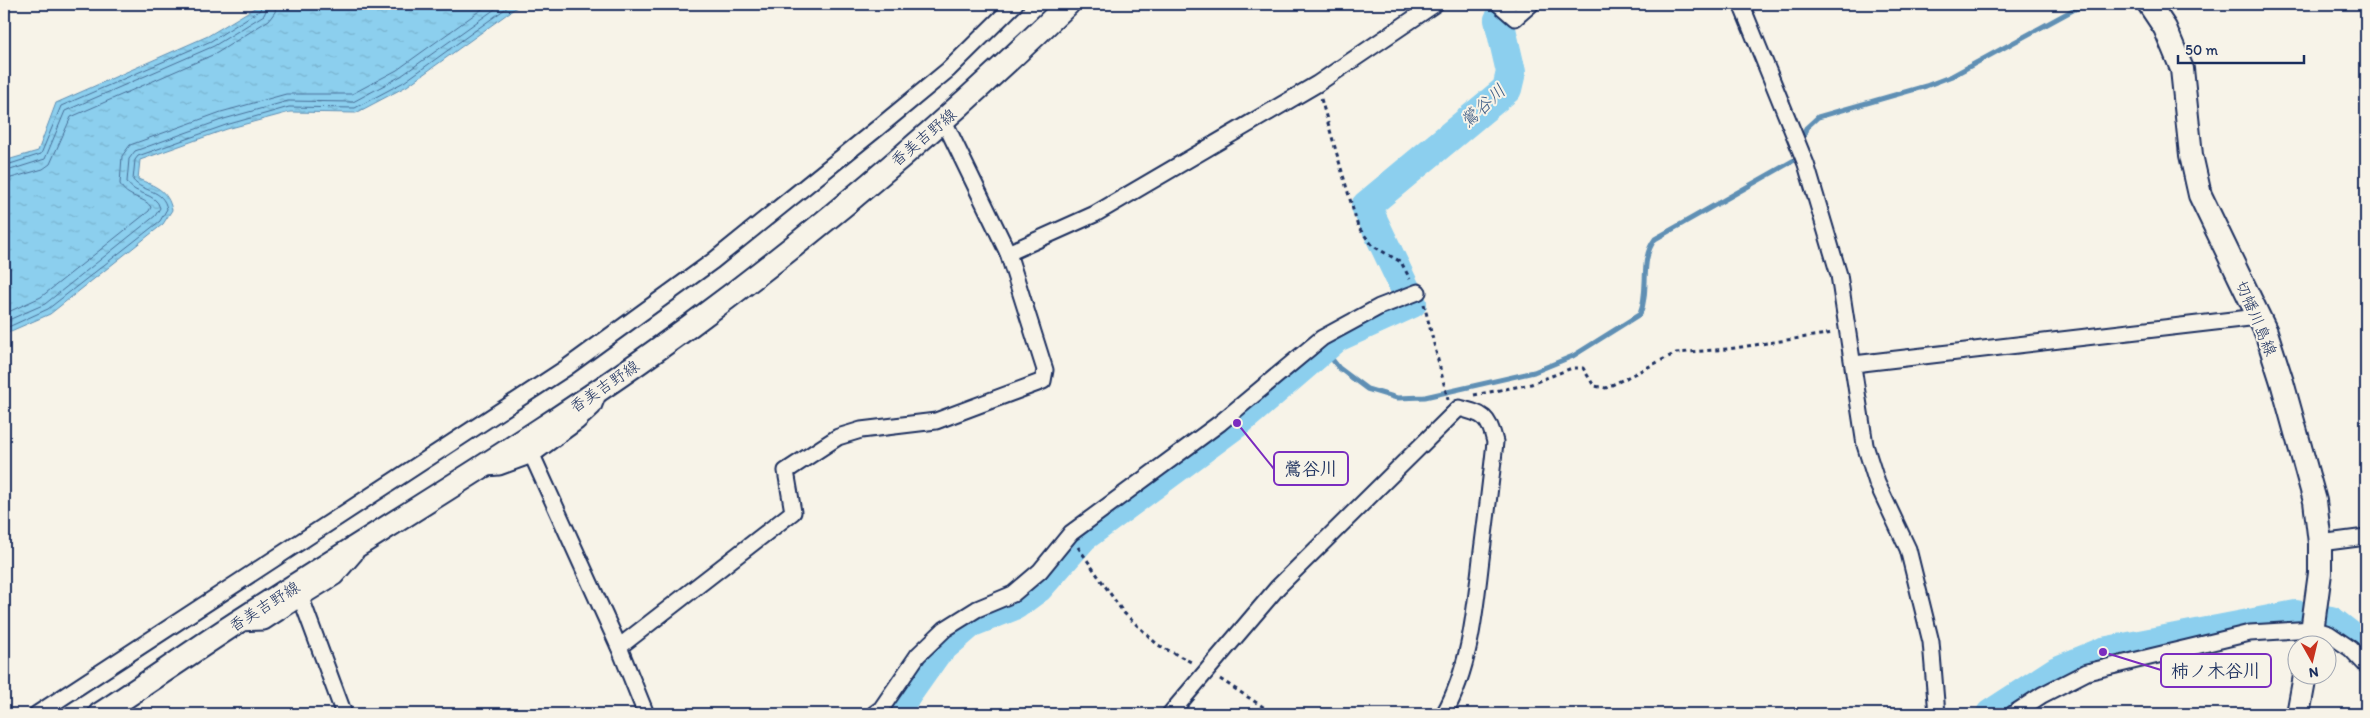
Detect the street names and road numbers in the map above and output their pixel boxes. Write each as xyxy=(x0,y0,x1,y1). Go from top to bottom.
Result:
street label: 香美吉野線 xyxy=(887,104,960,170)
street label: 切幡川島線 xyxy=(2232,278,2281,359)
street label: 香美吉野線 xyxy=(566,356,643,417)
street label: 香美吉野線 xyxy=(225,577,303,636)

